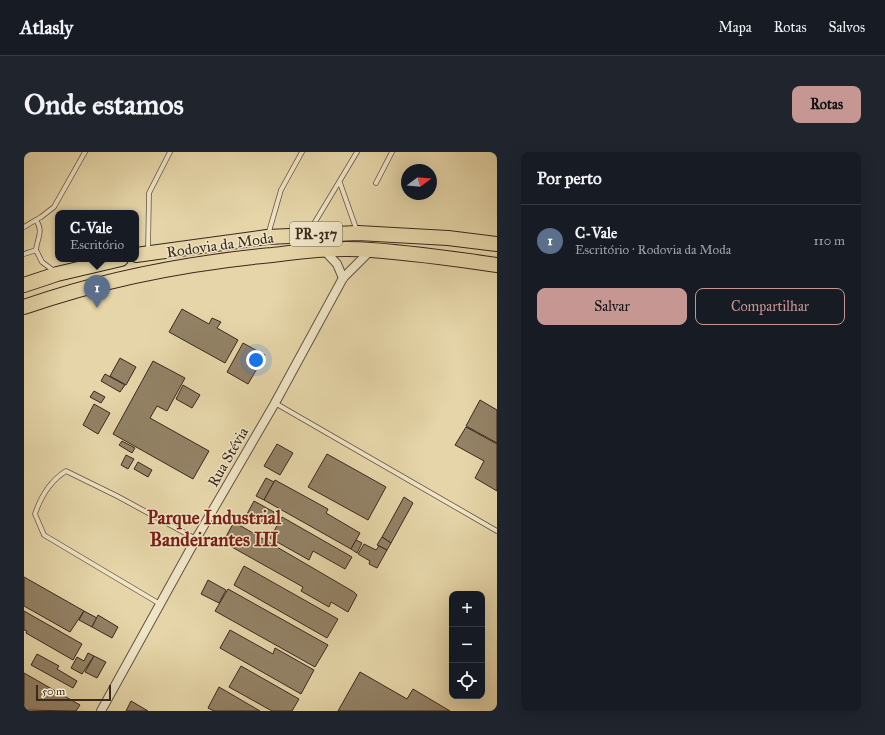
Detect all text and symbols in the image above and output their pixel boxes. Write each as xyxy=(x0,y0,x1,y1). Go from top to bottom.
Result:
text: Atlasly xyxy=(20,16,73,39)
text: Mapa xyxy=(718,19,752,36)
text: Rotas xyxy=(774,19,807,36)
text: Salvos xyxy=(829,19,865,36)
button: Rotas xyxy=(792,86,861,123)
text: Onde estamos xyxy=(24,87,184,122)
north arrow xyxy=(401,164,437,200)
text: Por perto xyxy=(537,168,602,189)
popup xyxy=(55,210,139,262)
text: C-Vale xyxy=(70,219,112,237)
road number: PR-317 xyxy=(290,222,342,246)
text: C-Vale xyxy=(575,224,617,242)
street label: Rodovia da Moda xyxy=(165,228,275,261)
text: 1 xyxy=(547,233,553,249)
text: 110 m xyxy=(813,233,845,249)
text: Escritório xyxy=(70,237,124,253)
text: Escritório · Rodovia da Moda xyxy=(575,242,731,258)
pin: 1 xyxy=(84,275,110,308)
button: Salvar xyxy=(537,288,687,325)
button: Compartilhar xyxy=(695,288,845,325)
your location xyxy=(246,350,266,370)
street label: Rua Stévia xyxy=(204,423,253,490)
district label: Parque Industrial Bandeirantes III xyxy=(147,506,282,551)
map controls xyxy=(449,591,485,699)
button: + xyxy=(449,591,485,627)
button: − xyxy=(449,627,485,663)
button: locate xyxy=(449,663,485,699)
scale bar xyxy=(36,683,111,702)
text: 50 m xyxy=(42,685,65,698)

